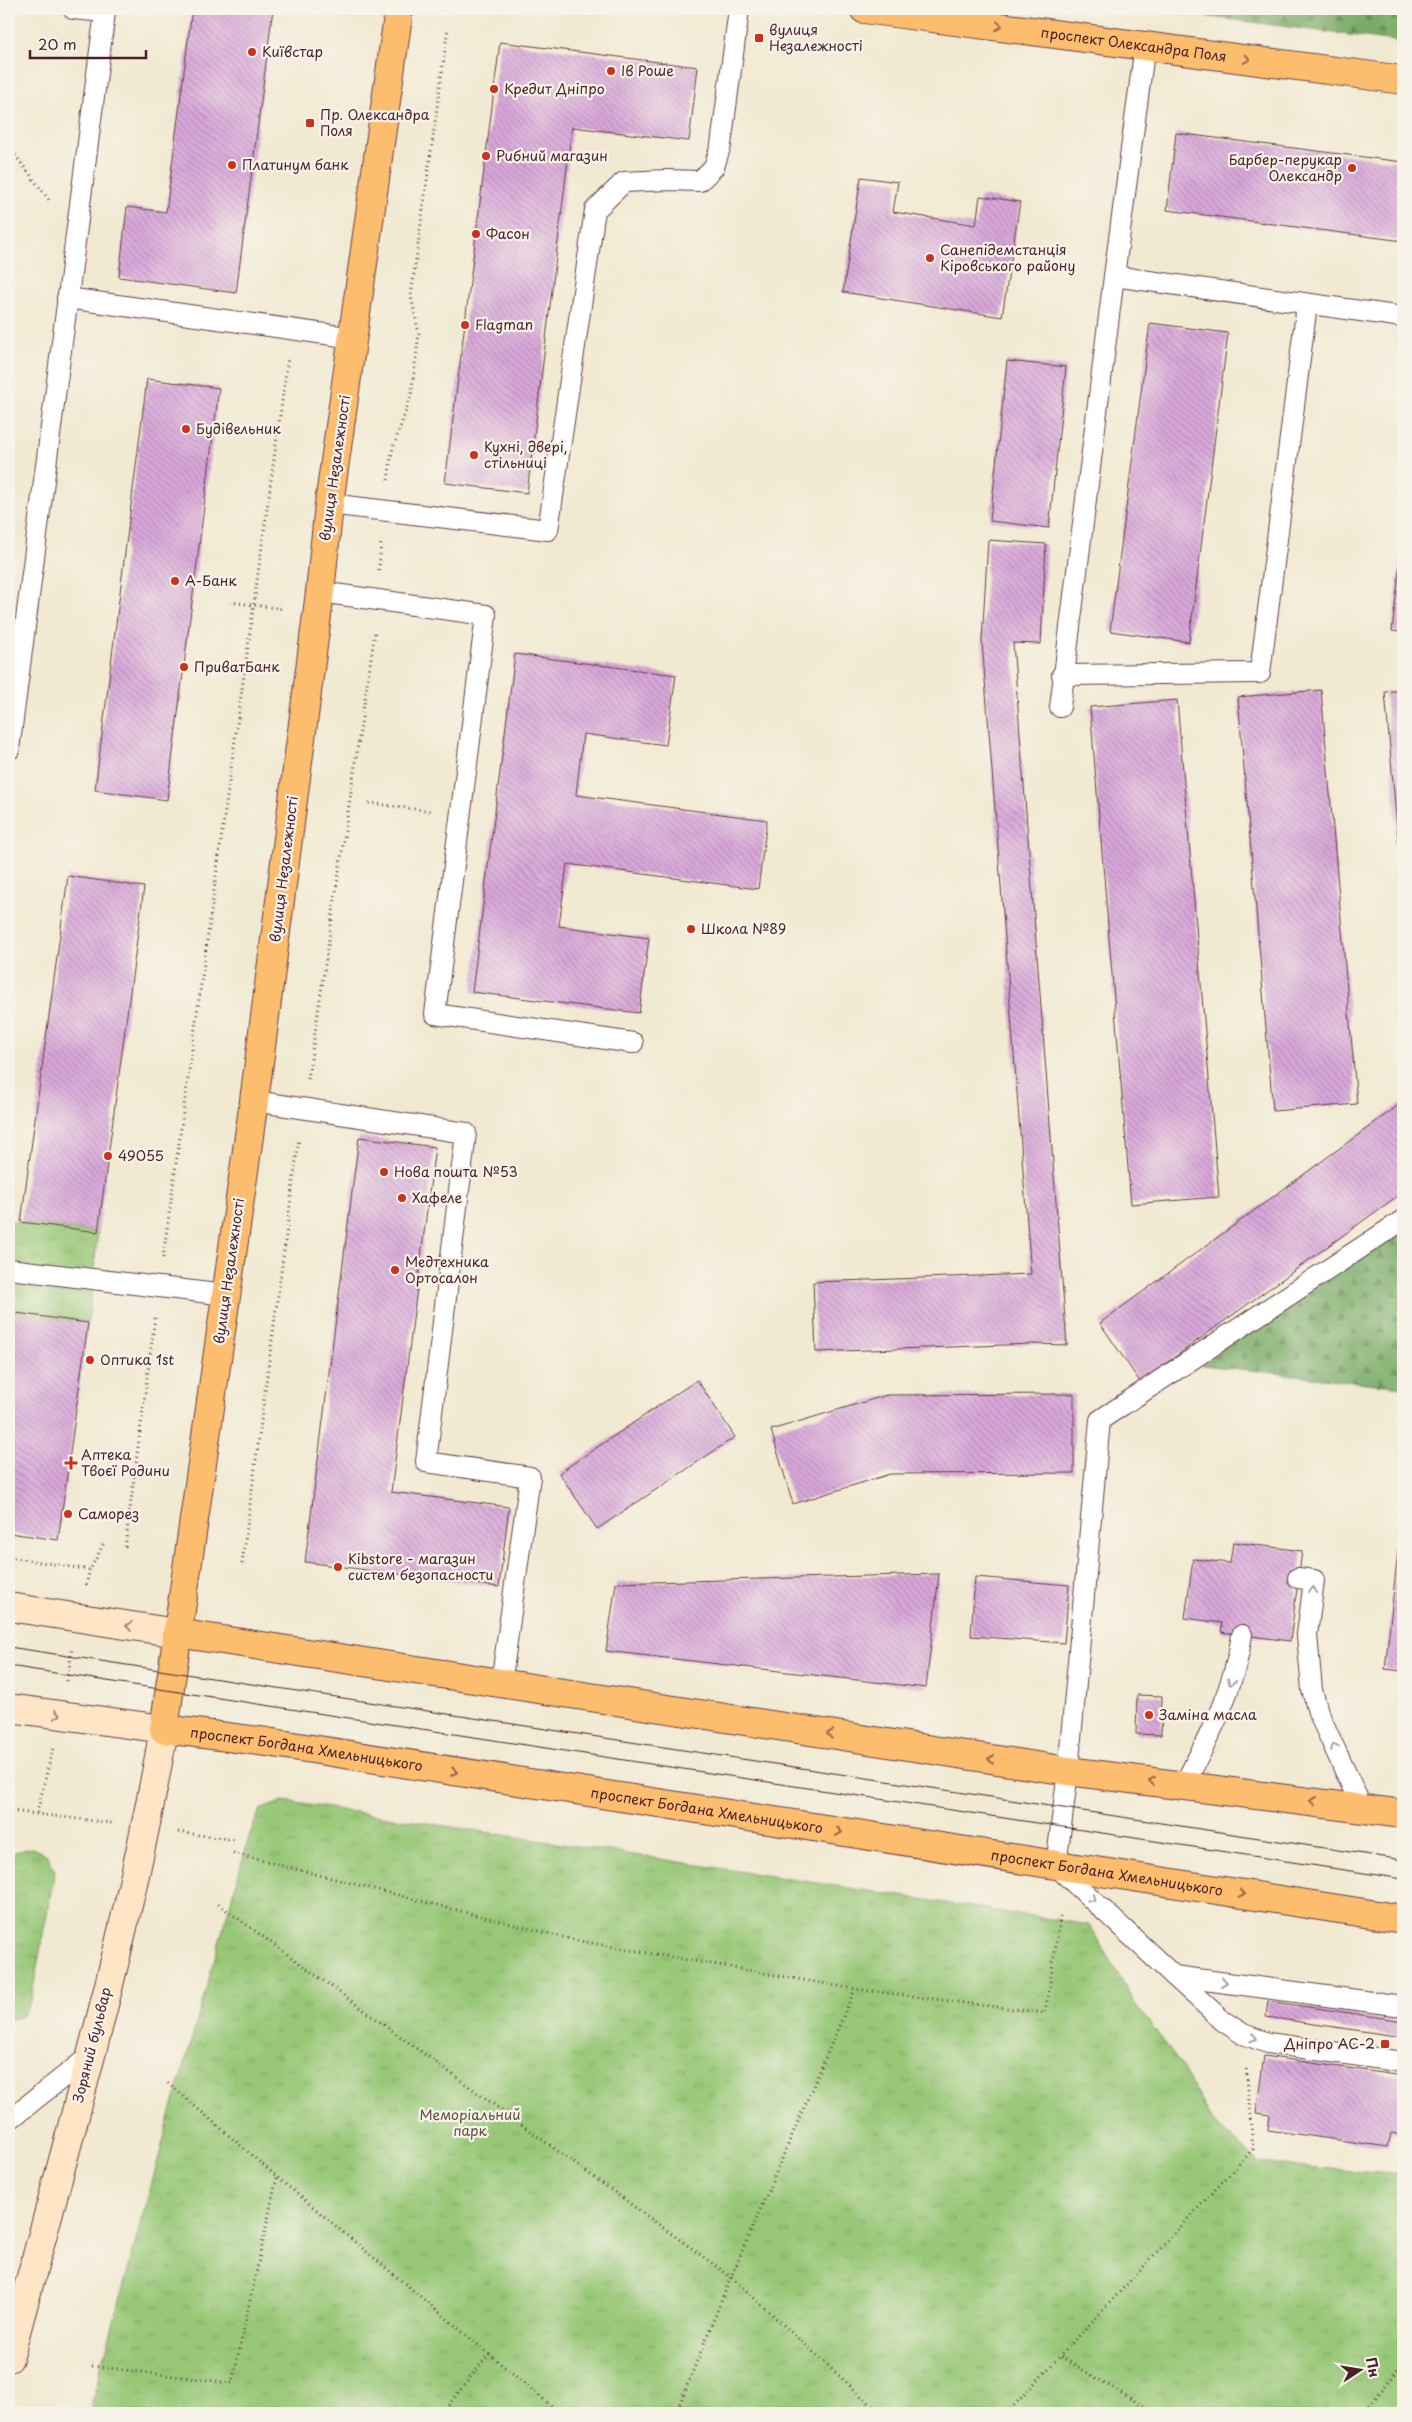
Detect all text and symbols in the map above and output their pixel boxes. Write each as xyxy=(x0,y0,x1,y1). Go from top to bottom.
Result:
place label: вулиця Незалежності xyxy=(769,19,863,56)
one-way arrow xyxy=(995,20,1003,31)
street label: проспект Олександра Поля xyxy=(1040,21,1228,67)
scale bar xyxy=(30,28,146,60)
text: 20 m xyxy=(38,32,77,55)
marker: вулиця Незалежності xyxy=(753,32,765,44)
place label: Київстар xyxy=(262,41,323,62)
marker: Київстар xyxy=(246,46,258,58)
one-way arrow xyxy=(1243,53,1251,64)
place label: Ів Роше xyxy=(621,60,674,81)
marker: Ів Роше xyxy=(605,65,617,77)
place label: Кредит Дніпро xyxy=(504,78,605,99)
marker: Кредит Дніпро xyxy=(488,83,500,95)
place label: Пр. Олександра Поля xyxy=(320,104,430,141)
marker: Пр. Олександра Поля xyxy=(304,117,316,129)
place label: Рибний магазин xyxy=(496,145,608,166)
place label: Барбер-перукар Олександр xyxy=(1229,149,1342,186)
marker: Рибний магазин xyxy=(480,150,492,162)
place label: Платинум банк xyxy=(242,154,349,175)
marker: Платинум банк xyxy=(226,159,238,171)
marker: Барбер-перукар Олександр xyxy=(1346,162,1358,174)
place label: Фасон xyxy=(486,223,530,244)
marker: Фасон xyxy=(470,228,482,240)
place label: Санепідемстанція Кіровського району xyxy=(940,239,1075,276)
marker: Санепідемстанція Кіровського району xyxy=(924,252,936,264)
place label: Flagman xyxy=(475,314,533,335)
marker: Flagman xyxy=(459,319,471,331)
street label: вулиця Незалежності xyxy=(314,394,355,542)
place label: Будівельник xyxy=(196,418,281,439)
marker: Будівельник xyxy=(180,423,192,435)
place label: Кухні, двері, стільниці xyxy=(484,436,568,473)
marker: Кухні, двері, стільниці xyxy=(468,449,480,461)
place label: А-Банк xyxy=(185,570,238,591)
marker: А-Банк xyxy=(169,575,181,587)
place label: ПриватБанк xyxy=(194,656,280,677)
marker: ПриватБанк xyxy=(178,661,190,673)
street label: вулиця Незалежності xyxy=(264,795,303,943)
place label: Школа №89 xyxy=(701,918,786,939)
marker: Школа №89 xyxy=(685,923,697,935)
place label: 49055 xyxy=(118,1145,164,1166)
marker: 49055 xyxy=(102,1150,114,1162)
place label: Нова пошта №53 xyxy=(394,1161,518,1182)
marker: Нова пошта №53 xyxy=(378,1166,390,1178)
place label: Хафеле xyxy=(412,1187,463,1208)
marker: Хафеле xyxy=(396,1192,408,1204)
street label: вулиця Незалежності xyxy=(208,1197,249,1345)
place label: Медтехника Ортосалон xyxy=(405,1251,489,1288)
marker: Медтехника Ортосалон xyxy=(389,1264,401,1276)
place label: Оптика 1st xyxy=(100,1349,174,1370)
marker: Оптика 1st xyxy=(84,1354,96,1366)
place label: Аптека Твоєї Родини xyxy=(81,1444,170,1481)
marker: Аптека Твоєї Родини xyxy=(65,1457,77,1469)
place label: Саморез xyxy=(78,1503,139,1524)
marker: Саморез xyxy=(62,1508,74,1520)
place label: Kibstore - магазин систем безопасности xyxy=(348,1548,493,1585)
marker: Kibstore - магазин систем безопасности xyxy=(332,1561,344,1573)
one-way arrow xyxy=(1307,1585,1318,1593)
one-way arrow xyxy=(125,1621,133,1631)
one-way arrow xyxy=(1227,1677,1237,1686)
place label: Заміна масла xyxy=(1159,1704,1257,1725)
one-way arrow xyxy=(53,1709,61,1720)
marker: Заміна масла xyxy=(1143,1709,1155,1721)
street label: проспект Богдана Хмельницького xyxy=(189,1721,424,1776)
one-way arrow xyxy=(826,1729,834,1740)
one-way arrow xyxy=(1330,1743,1340,1752)
one-way arrow xyxy=(987,1754,995,1764)
one-way arrow xyxy=(450,1766,459,1776)
one-way arrow xyxy=(1148,1776,1156,1787)
street label: проспект Богдана Хмельницького xyxy=(589,1782,825,1838)
one-way arrow xyxy=(1309,1797,1317,1807)
one-way arrow xyxy=(836,1826,844,1837)
street label: проспект Богдана Хмельницького xyxy=(989,1844,1225,1901)
one-way arrow xyxy=(1238,1889,1247,1899)
one-way arrow xyxy=(1086,1893,1095,1902)
one-way arrow xyxy=(1220,1976,1228,1987)
street label: Зоряний бульвар xyxy=(67,1985,116,2105)
one-way arrow xyxy=(1249,2032,1257,2042)
place label: Дніпро АС-2 xyxy=(1283,2033,1375,2054)
marker: Дніпро АС-2 xyxy=(1379,2038,1391,2050)
park label: Меморіальний парк xyxy=(420,2104,520,2141)
north arrow xyxy=(1334,2344,1384,2394)
text: Пн xyxy=(1361,2355,1386,2379)

